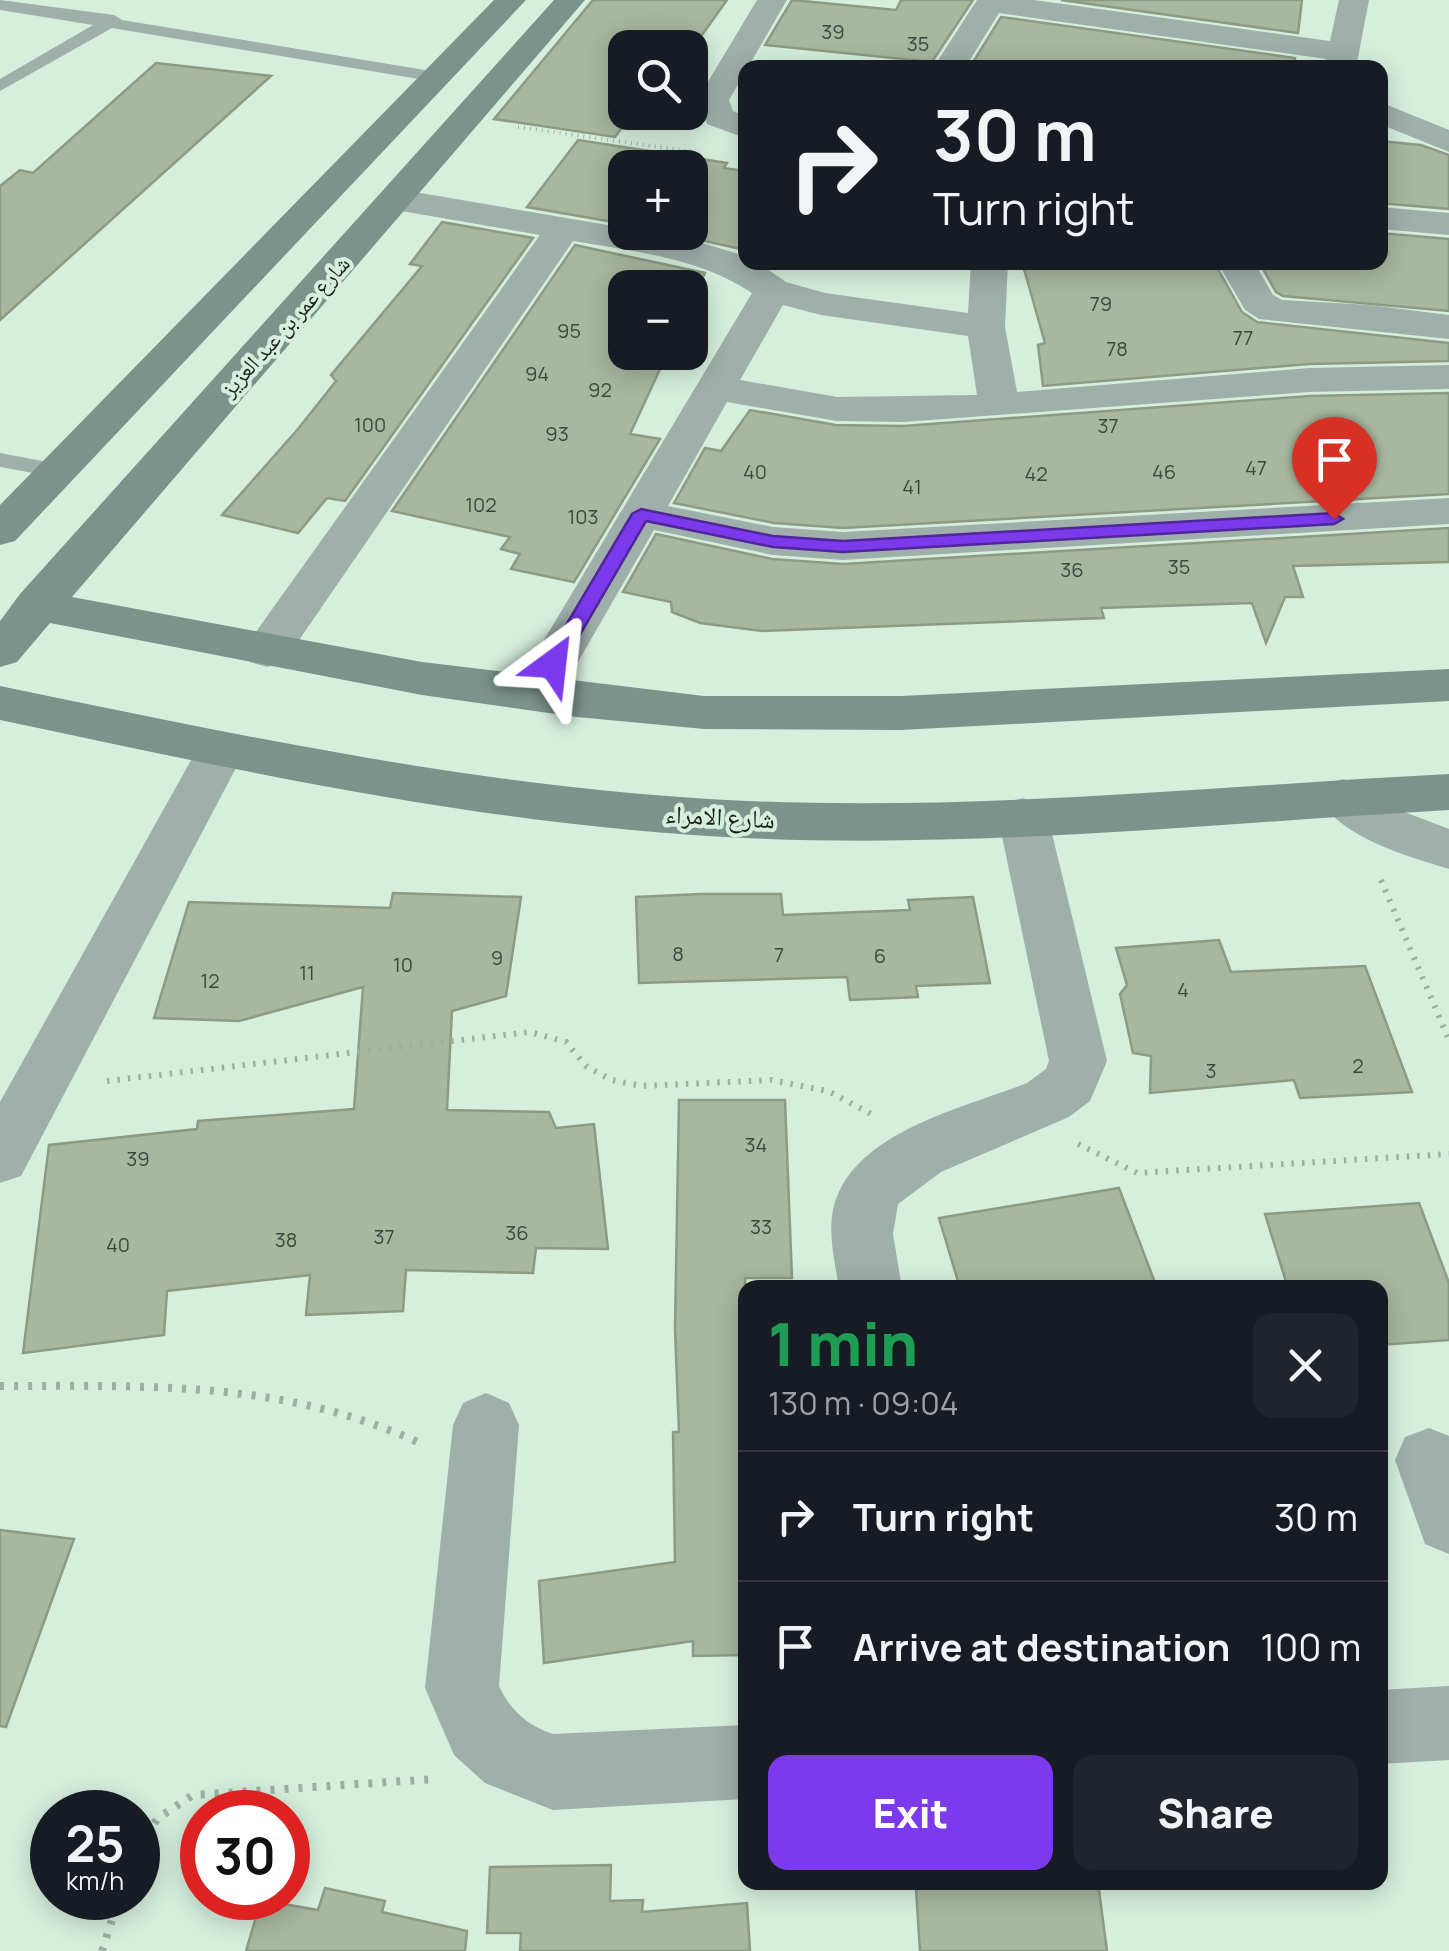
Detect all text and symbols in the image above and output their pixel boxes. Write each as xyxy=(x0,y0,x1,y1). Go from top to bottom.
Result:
house number: 39 xyxy=(821,18,845,45)
map controls xyxy=(608,30,708,370)
button: search xyxy=(608,30,708,130)
house number: 35 xyxy=(907,30,929,57)
text: 30 m xyxy=(933,86,1097,182)
icon: right xyxy=(768,100,898,230)
button: + xyxy=(608,150,708,250)
text: Turn right xyxy=(933,177,1134,239)
street label: شارع عمر بن عبد العزيز xyxy=(213,249,356,404)
button: − xyxy=(608,270,708,370)
house number: 79 xyxy=(1090,290,1112,317)
house number: 95 xyxy=(557,317,581,344)
house number: 77 xyxy=(1233,324,1253,351)
house number: 78 xyxy=(1106,335,1128,362)
house number: 94 xyxy=(525,360,549,387)
house number: 92 xyxy=(588,376,612,403)
house number: 100 xyxy=(354,411,386,438)
house number: 37 xyxy=(1097,412,1119,439)
pin xyxy=(1292,417,1377,520)
house number: 93 xyxy=(545,420,569,447)
icon: arrive xyxy=(1307,432,1362,487)
house number: 47 xyxy=(1245,454,1267,481)
house number: 40 xyxy=(743,458,767,485)
house number: 46 xyxy=(1152,458,1176,485)
house number: 42 xyxy=(1024,460,1048,487)
house number: 41 xyxy=(902,473,922,500)
house number: 102 xyxy=(465,491,497,518)
house number: 103 xyxy=(567,503,599,530)
house number: 35 xyxy=(1168,553,1190,580)
house number: 36 xyxy=(1060,556,1084,583)
position arrow xyxy=(501,612,605,716)
street label: شارع الامراء xyxy=(664,796,776,836)
house number: 8 xyxy=(672,940,684,967)
house number: 7 xyxy=(774,941,784,968)
house number: 6 xyxy=(874,942,886,969)
house number: 9 xyxy=(491,944,503,971)
house number: 10 xyxy=(393,951,413,978)
house number: 11 xyxy=(299,959,315,986)
house number: 12 xyxy=(200,967,220,994)
house number: 4 xyxy=(1177,976,1189,1003)
house number: 2 xyxy=(1352,1052,1364,1079)
house number: 3 xyxy=(1205,1057,1217,1084)
house number: 34 xyxy=(745,1131,767,1158)
house number: 39 xyxy=(126,1145,150,1172)
house number: 33 xyxy=(750,1213,772,1240)
house number: 36 xyxy=(505,1219,529,1246)
house number: 37 xyxy=(373,1223,395,1250)
house number: 38 xyxy=(275,1226,297,1253)
house number: 40 xyxy=(106,1231,130,1258)
text: 1 min xyxy=(768,1302,918,1384)
button: close xyxy=(1253,1313,1358,1418)
text: 130 m · 09:04 xyxy=(768,1381,959,1425)
icon: right xyxy=(768,1489,823,1544)
text: Turn right xyxy=(853,1490,1034,1542)
text: 30 m xyxy=(1274,1490,1358,1542)
icon: arrive xyxy=(768,1619,823,1674)
text: Arrive at destination xyxy=(853,1620,1230,1672)
text: 100 m xyxy=(1260,1620,1361,1672)
button: Exit xyxy=(768,1755,1053,1870)
button: Share xyxy=(1073,1755,1358,1870)
speed limit sign: 30 xyxy=(180,1790,310,1920)
text: 25 xyxy=(65,1809,125,1877)
text: km/h xyxy=(66,1863,124,1898)

